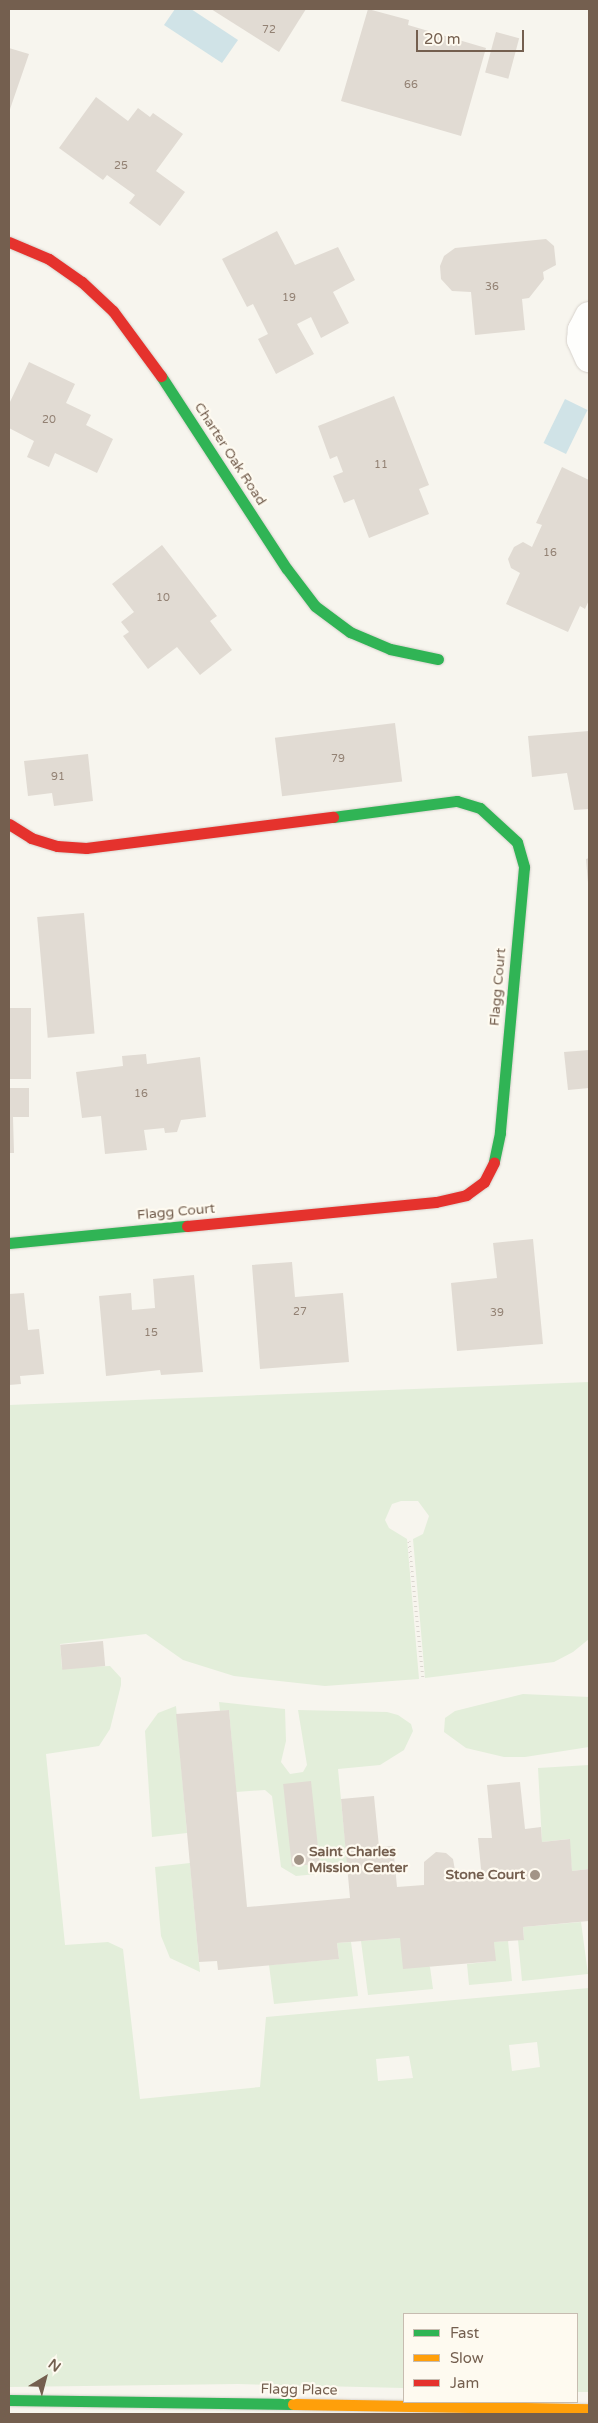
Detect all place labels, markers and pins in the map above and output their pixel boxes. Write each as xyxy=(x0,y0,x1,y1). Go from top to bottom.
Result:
place label: Saint Charles Mission Center xyxy=(309,1844,408,1876)
marker: Saint Charles Mission Center xyxy=(293,1854,305,1866)
place label: Stone Court xyxy=(446,1867,525,1883)
marker: Stone Court xyxy=(529,1869,541,1881)

